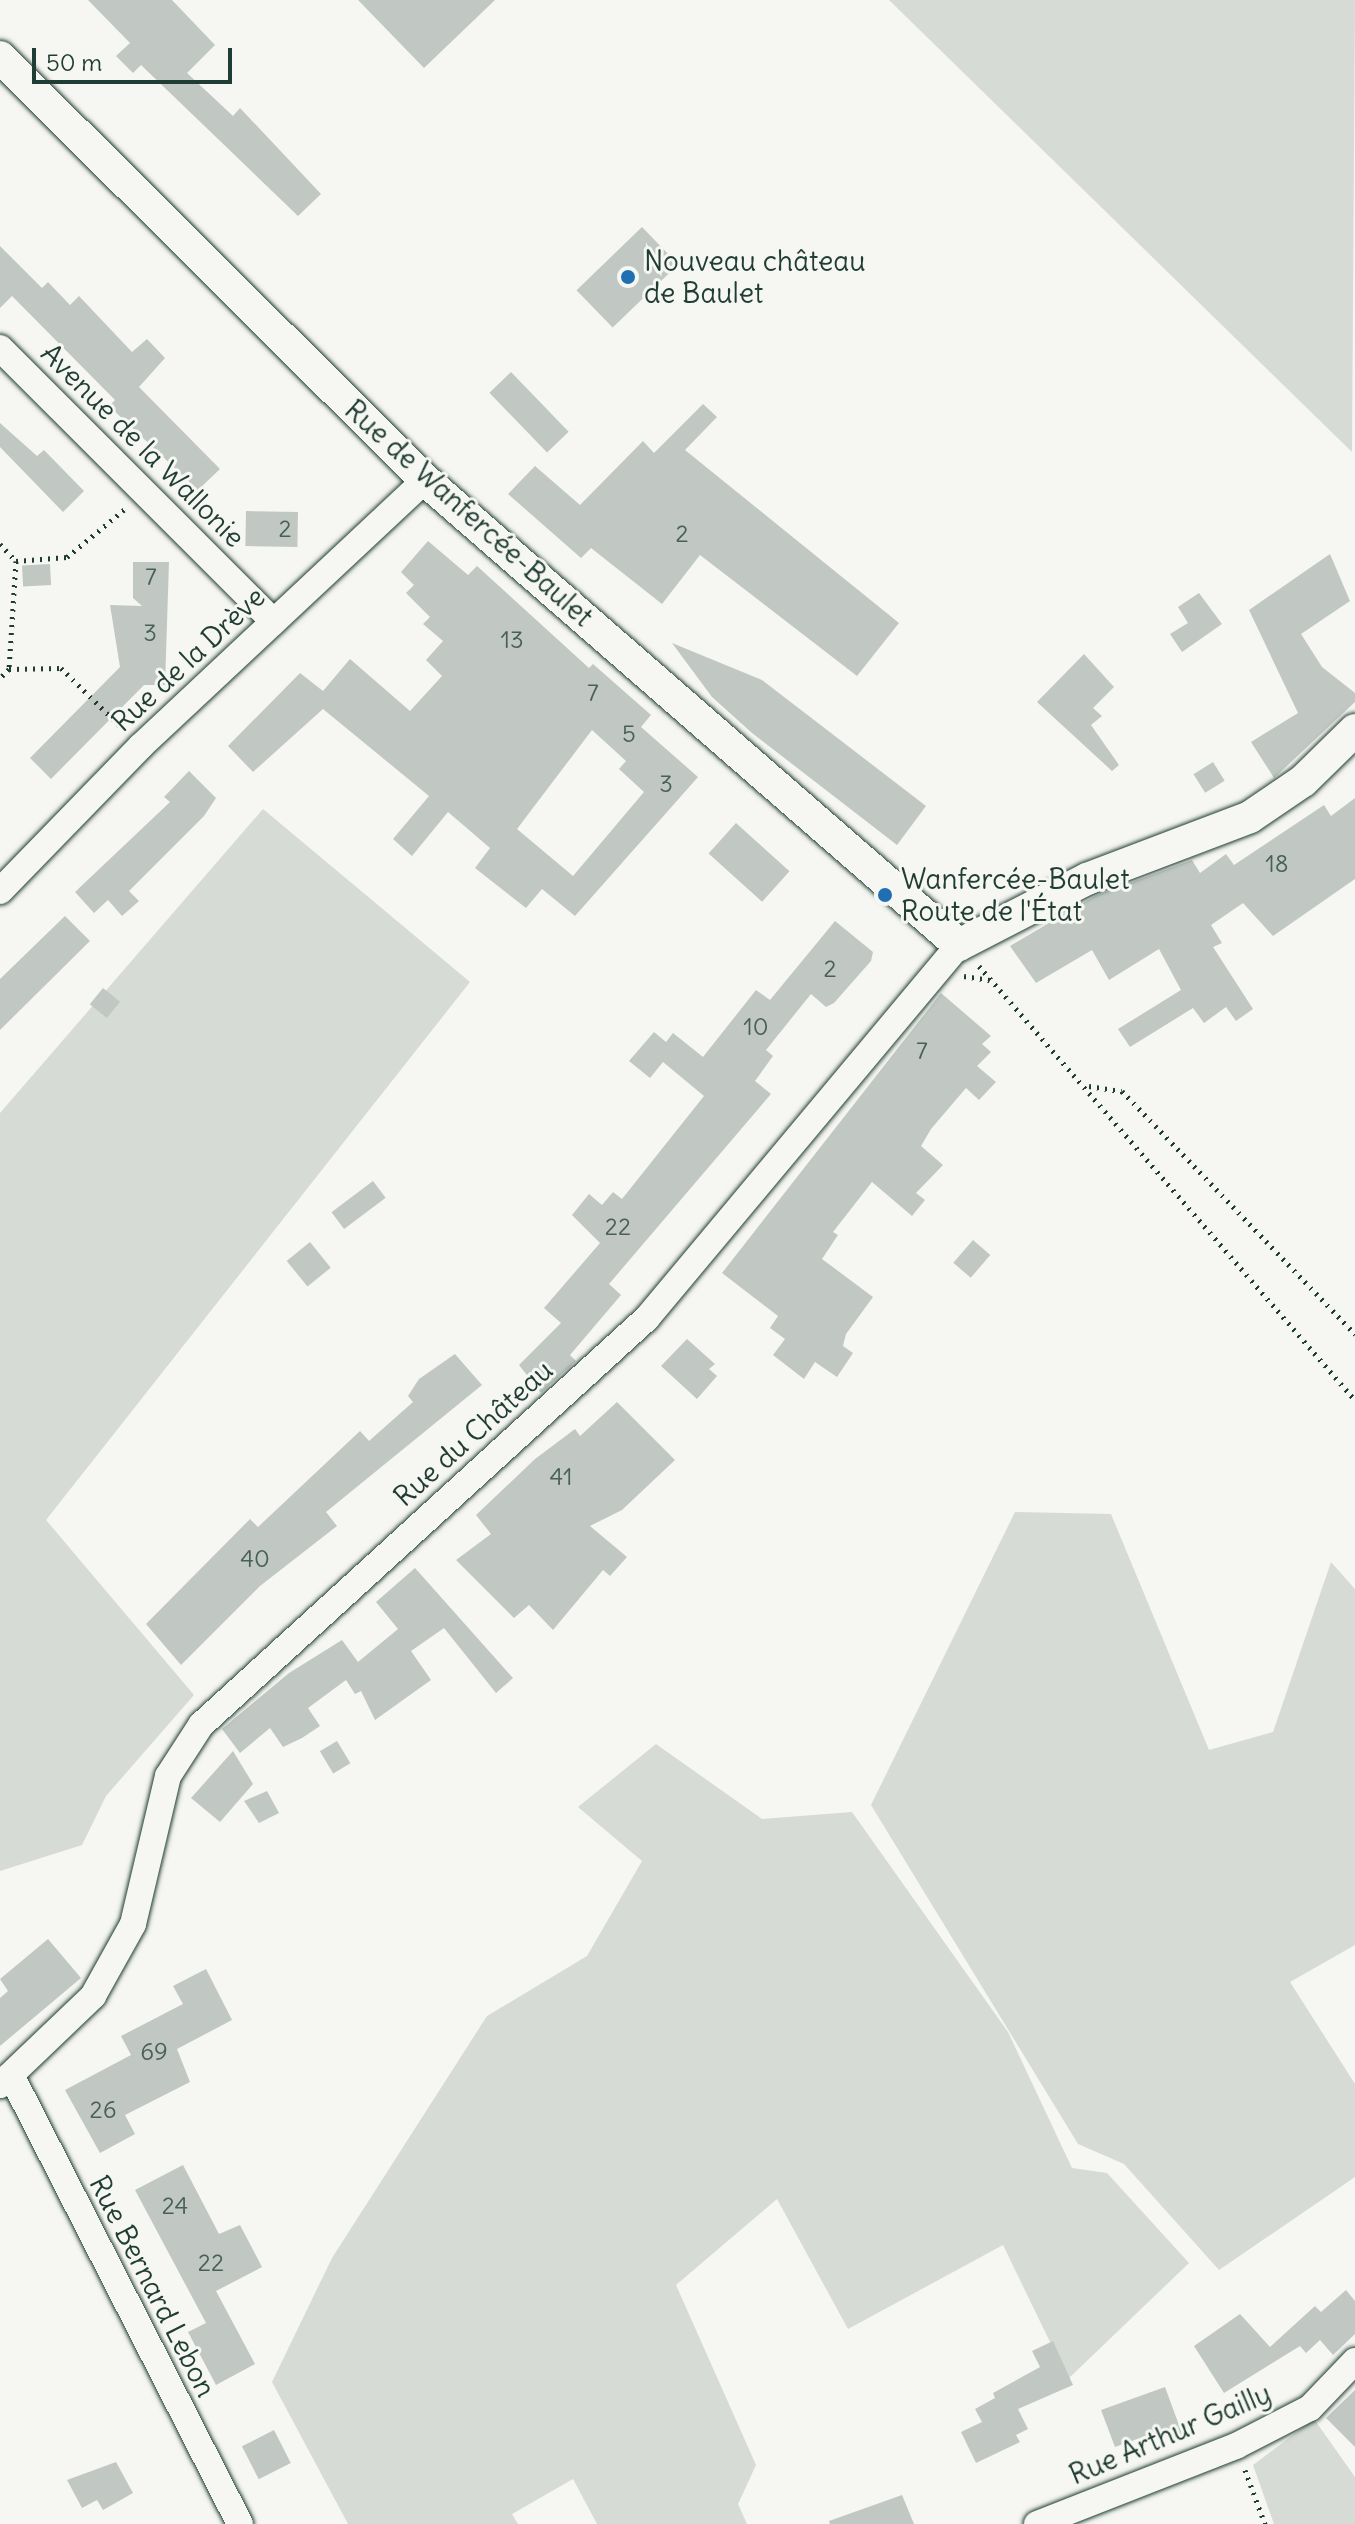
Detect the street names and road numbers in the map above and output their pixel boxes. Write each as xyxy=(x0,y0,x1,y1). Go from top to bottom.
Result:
street label: Avenue de la Wallonie xyxy=(34,336,252,554)
street label: Rue de Wanfercée-Baulet xyxy=(338,393,600,633)
street label: Rue de la Drève xyxy=(105,580,271,738)
street label: Rue du Château xyxy=(387,1353,559,1513)
street label: Rue Bernard Lebon xyxy=(83,2170,223,2402)
street label: Rue Arthur Gailly xyxy=(1064,2376,1276,2492)

